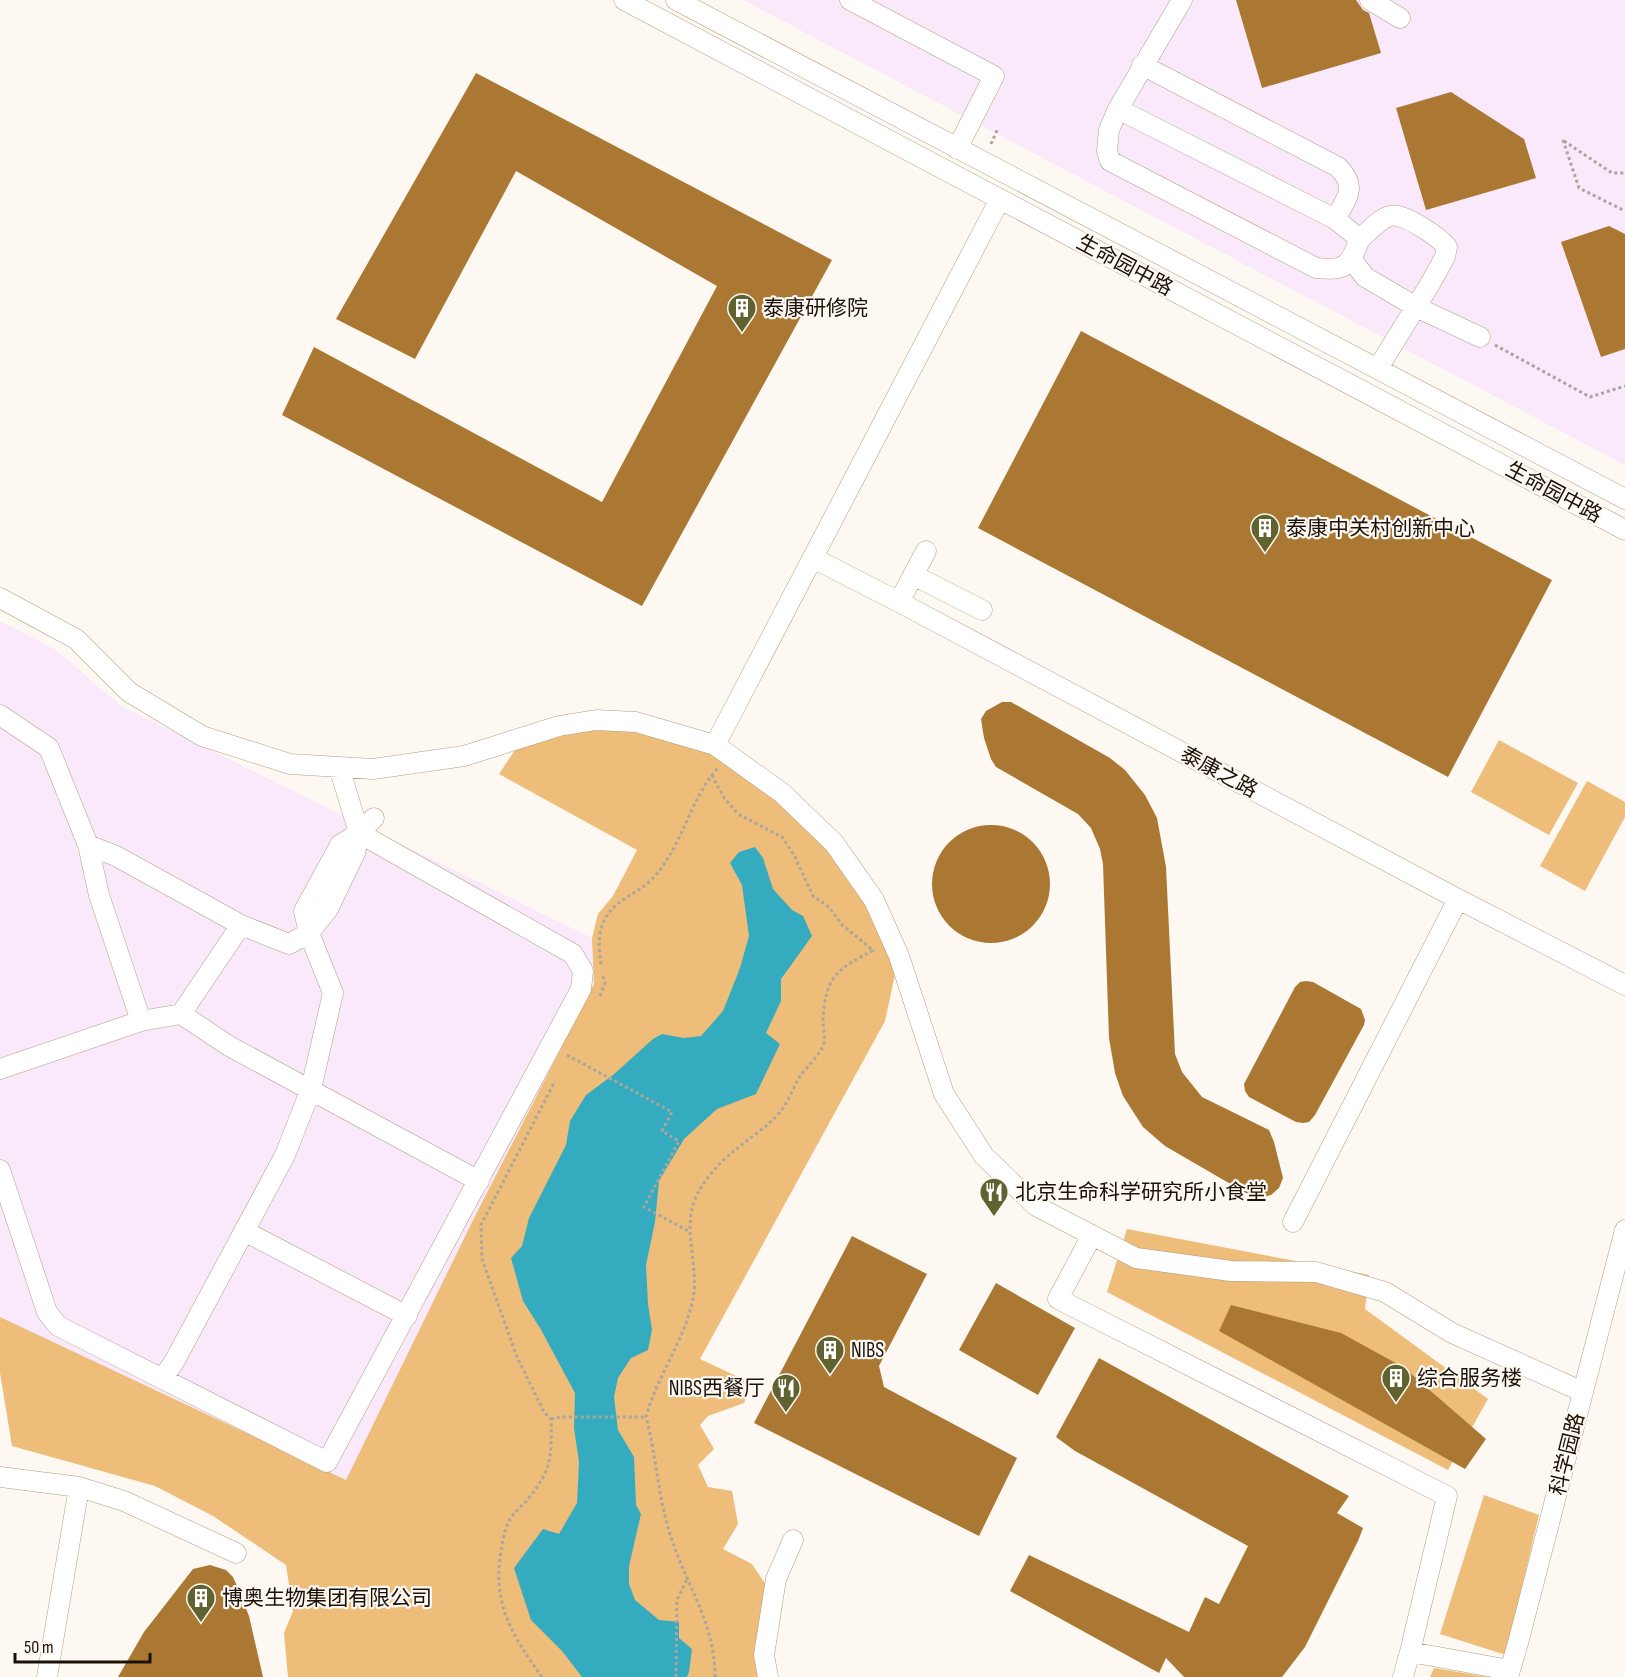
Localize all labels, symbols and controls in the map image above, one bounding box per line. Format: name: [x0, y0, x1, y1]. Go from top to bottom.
street label: 生命园中路: [1073, 230, 1177, 301]
building icon: 泰康研修院: [726, 292, 758, 334]
place label: 泰康研修院: [763, 296, 868, 321]
street label: 生命园中路: [1502, 457, 1606, 528]
building icon: 泰康中关村创新中心: [1249, 512, 1281, 554]
place label: 泰康中关村创新中心: [1286, 516, 1475, 541]
street label: 泰康之路: [1176, 742, 1262, 803]
restaurant icon: 北京生命科学研究所小食堂: [978, 1176, 1010, 1218]
place label: 北京生命科学研究所小食堂: [1015, 1180, 1267, 1205]
building icon: NIBS: [814, 1334, 846, 1376]
place label: NIBS: [851, 1338, 884, 1363]
building icon: 综合服务楼: [1380, 1362, 1412, 1404]
place label: 综合服务楼: [1417, 1366, 1522, 1391]
restaurant icon: NIBS西餐厅: [770, 1372, 802, 1414]
place label: NIBS西餐厅: [669, 1376, 765, 1401]
street label: 科学园路: [1545, 1410, 1590, 1498]
building icon: 博奥生物集团有限公司: [185, 1582, 217, 1624]
place label: 博奥生物集团有限公司: [222, 1586, 432, 1611]
scale bar: [15, 1626, 150, 1664]
text: 50 m: [24, 1637, 54, 1658]

